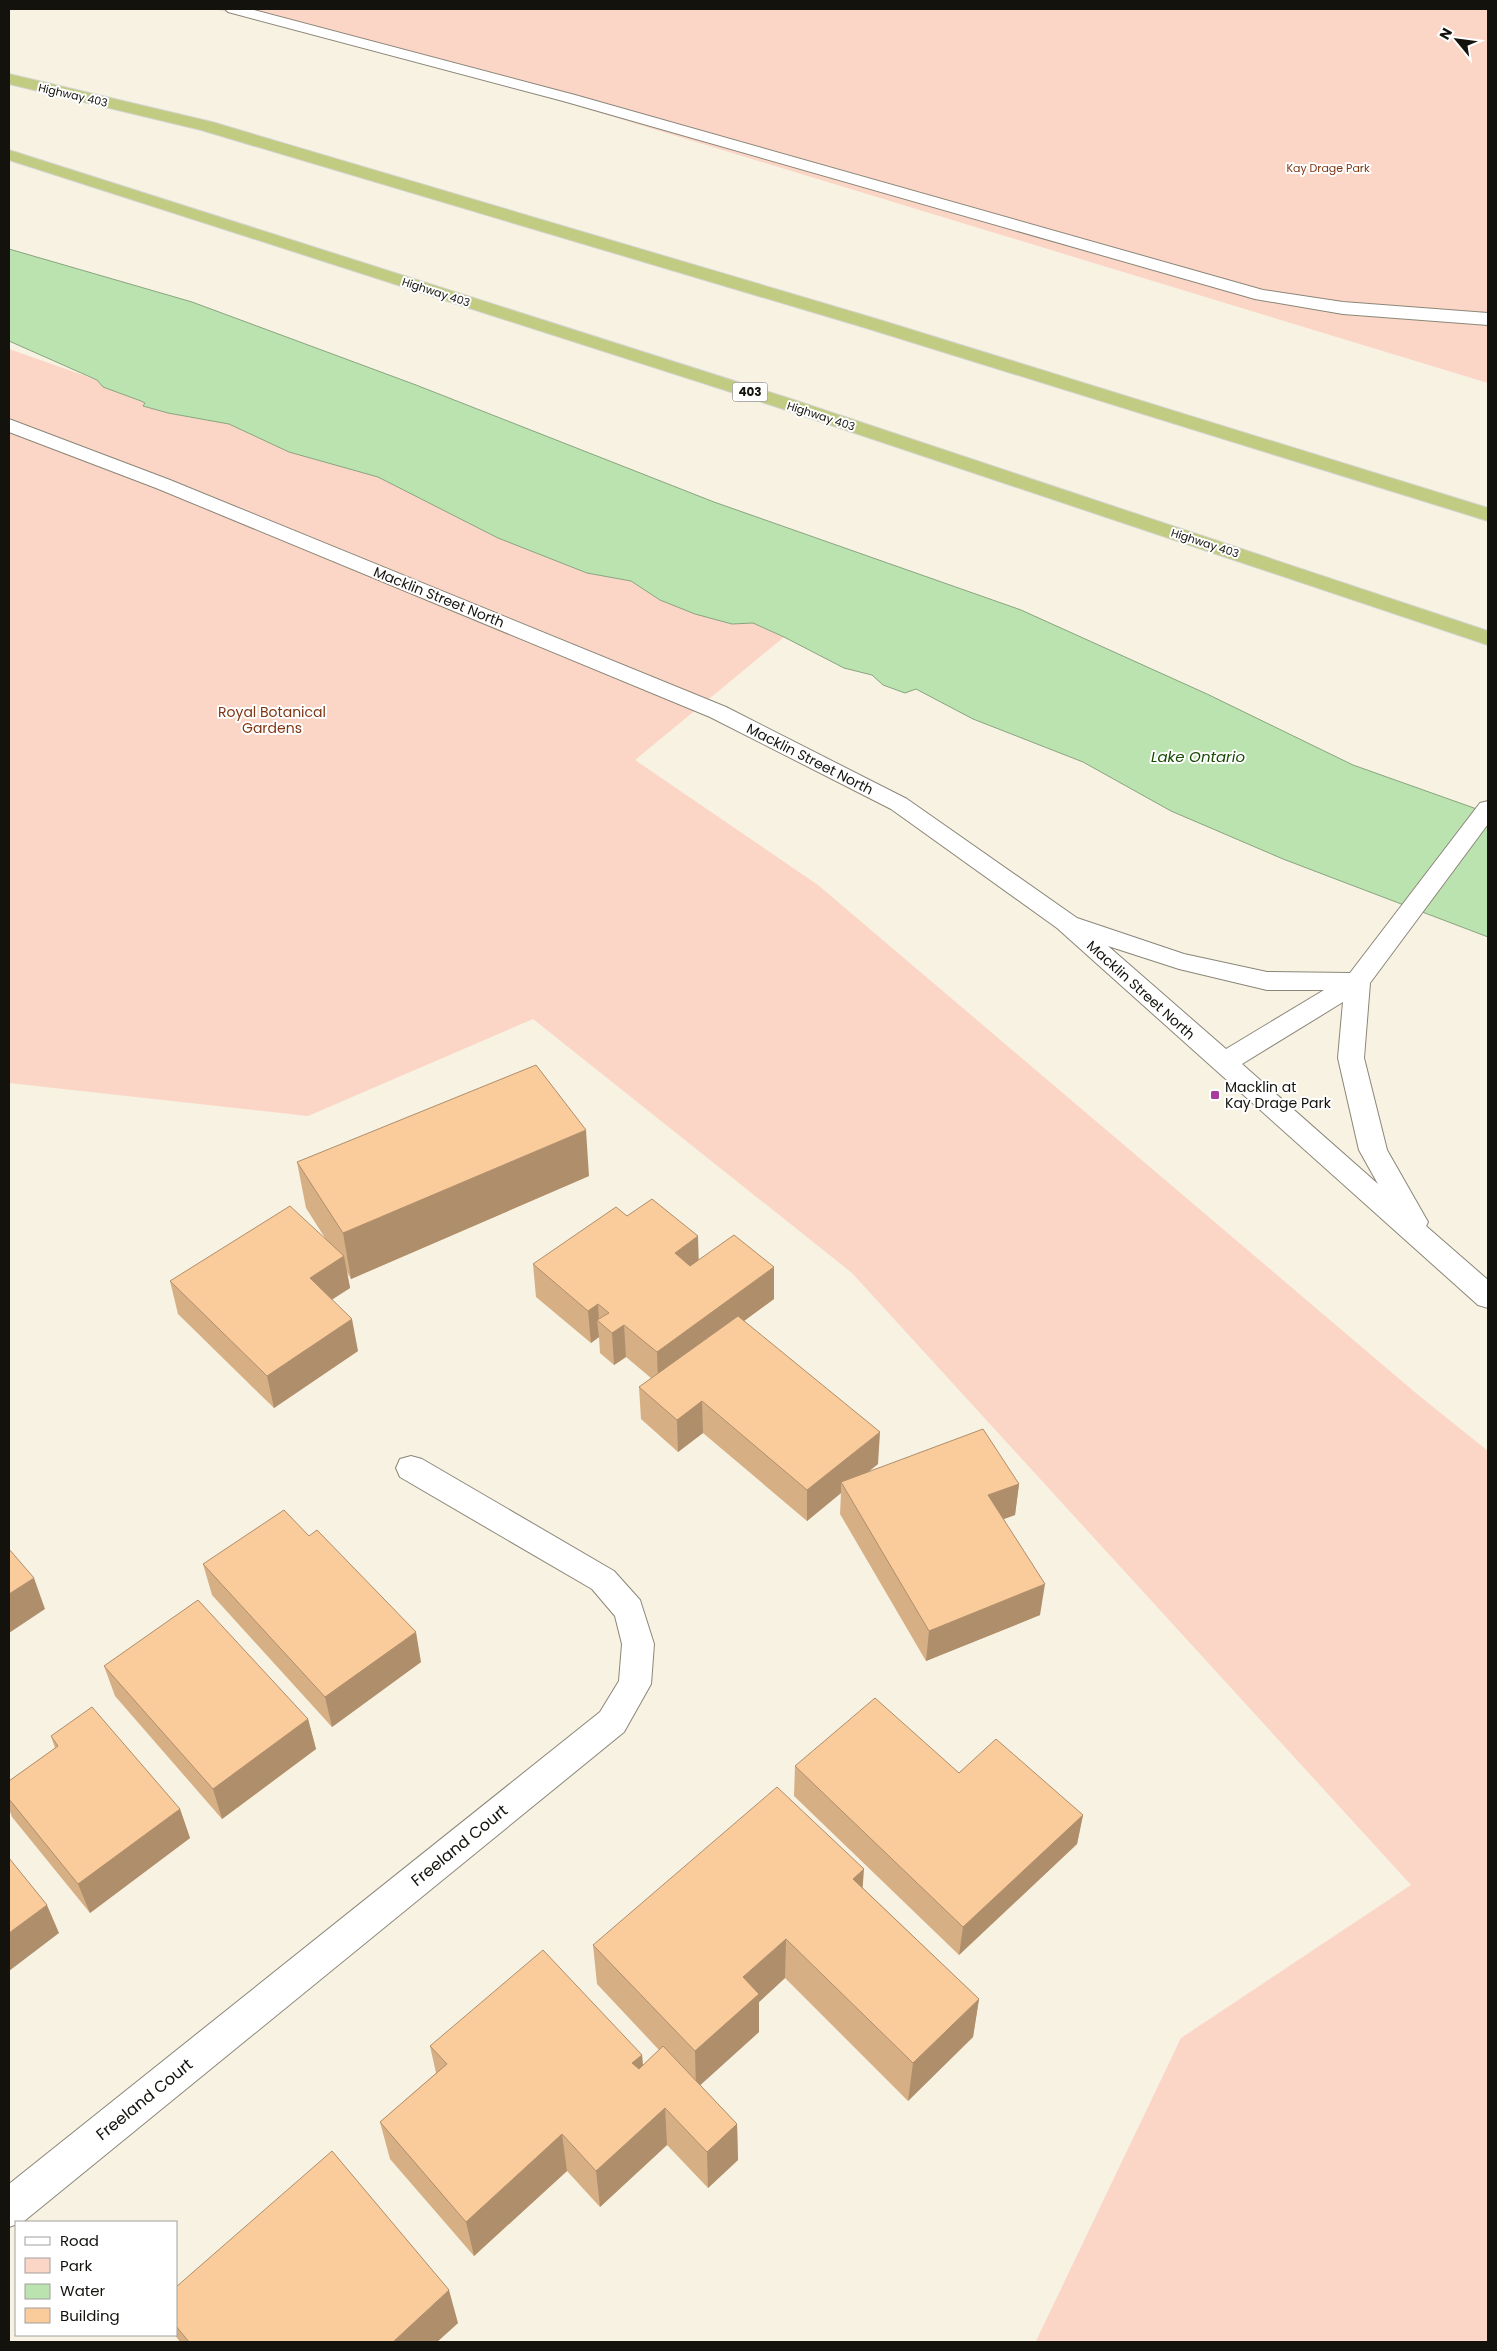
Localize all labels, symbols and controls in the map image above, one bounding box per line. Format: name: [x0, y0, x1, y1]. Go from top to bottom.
north arrow: [1432, 15, 1482, 65]
text: N: [1434, 24, 1457, 43]
street label: Highway 403: [37, 79, 109, 111]
park label: Kay Drage Park: [1286, 160, 1370, 176]
street label: Highway 403: [400, 273, 472, 311]
road number: 403: [732, 382, 768, 402]
street label: Highway 403: [785, 397, 857, 435]
street label: Highway 403: [1169, 524, 1241, 562]
street label: Macklin Street North: [371, 562, 507, 632]
park label: Royal Botanical Gardens: [218, 702, 326, 738]
street label: Macklin Street North: [743, 718, 877, 800]
water label: Lake Ontario: [1151, 746, 1245, 767]
street label: Macklin Street North: [1082, 936, 1200, 1044]
place label: Macklin at Kay Drage Park: [1225, 1077, 1332, 1113]
marker: Macklin at Kay Drage Park: [1209, 1089, 1221, 1101]
street label: Freeland Court: [406, 1799, 513, 1892]
street label: Freeland Court: [91, 2053, 198, 2146]
legend: [15, 2221, 178, 2336]
text: Road: [60, 2230, 99, 2251]
text: Park: [60, 2255, 92, 2276]
text: Water: [60, 2280, 106, 2301]
text: Building: [60, 2305, 120, 2326]

